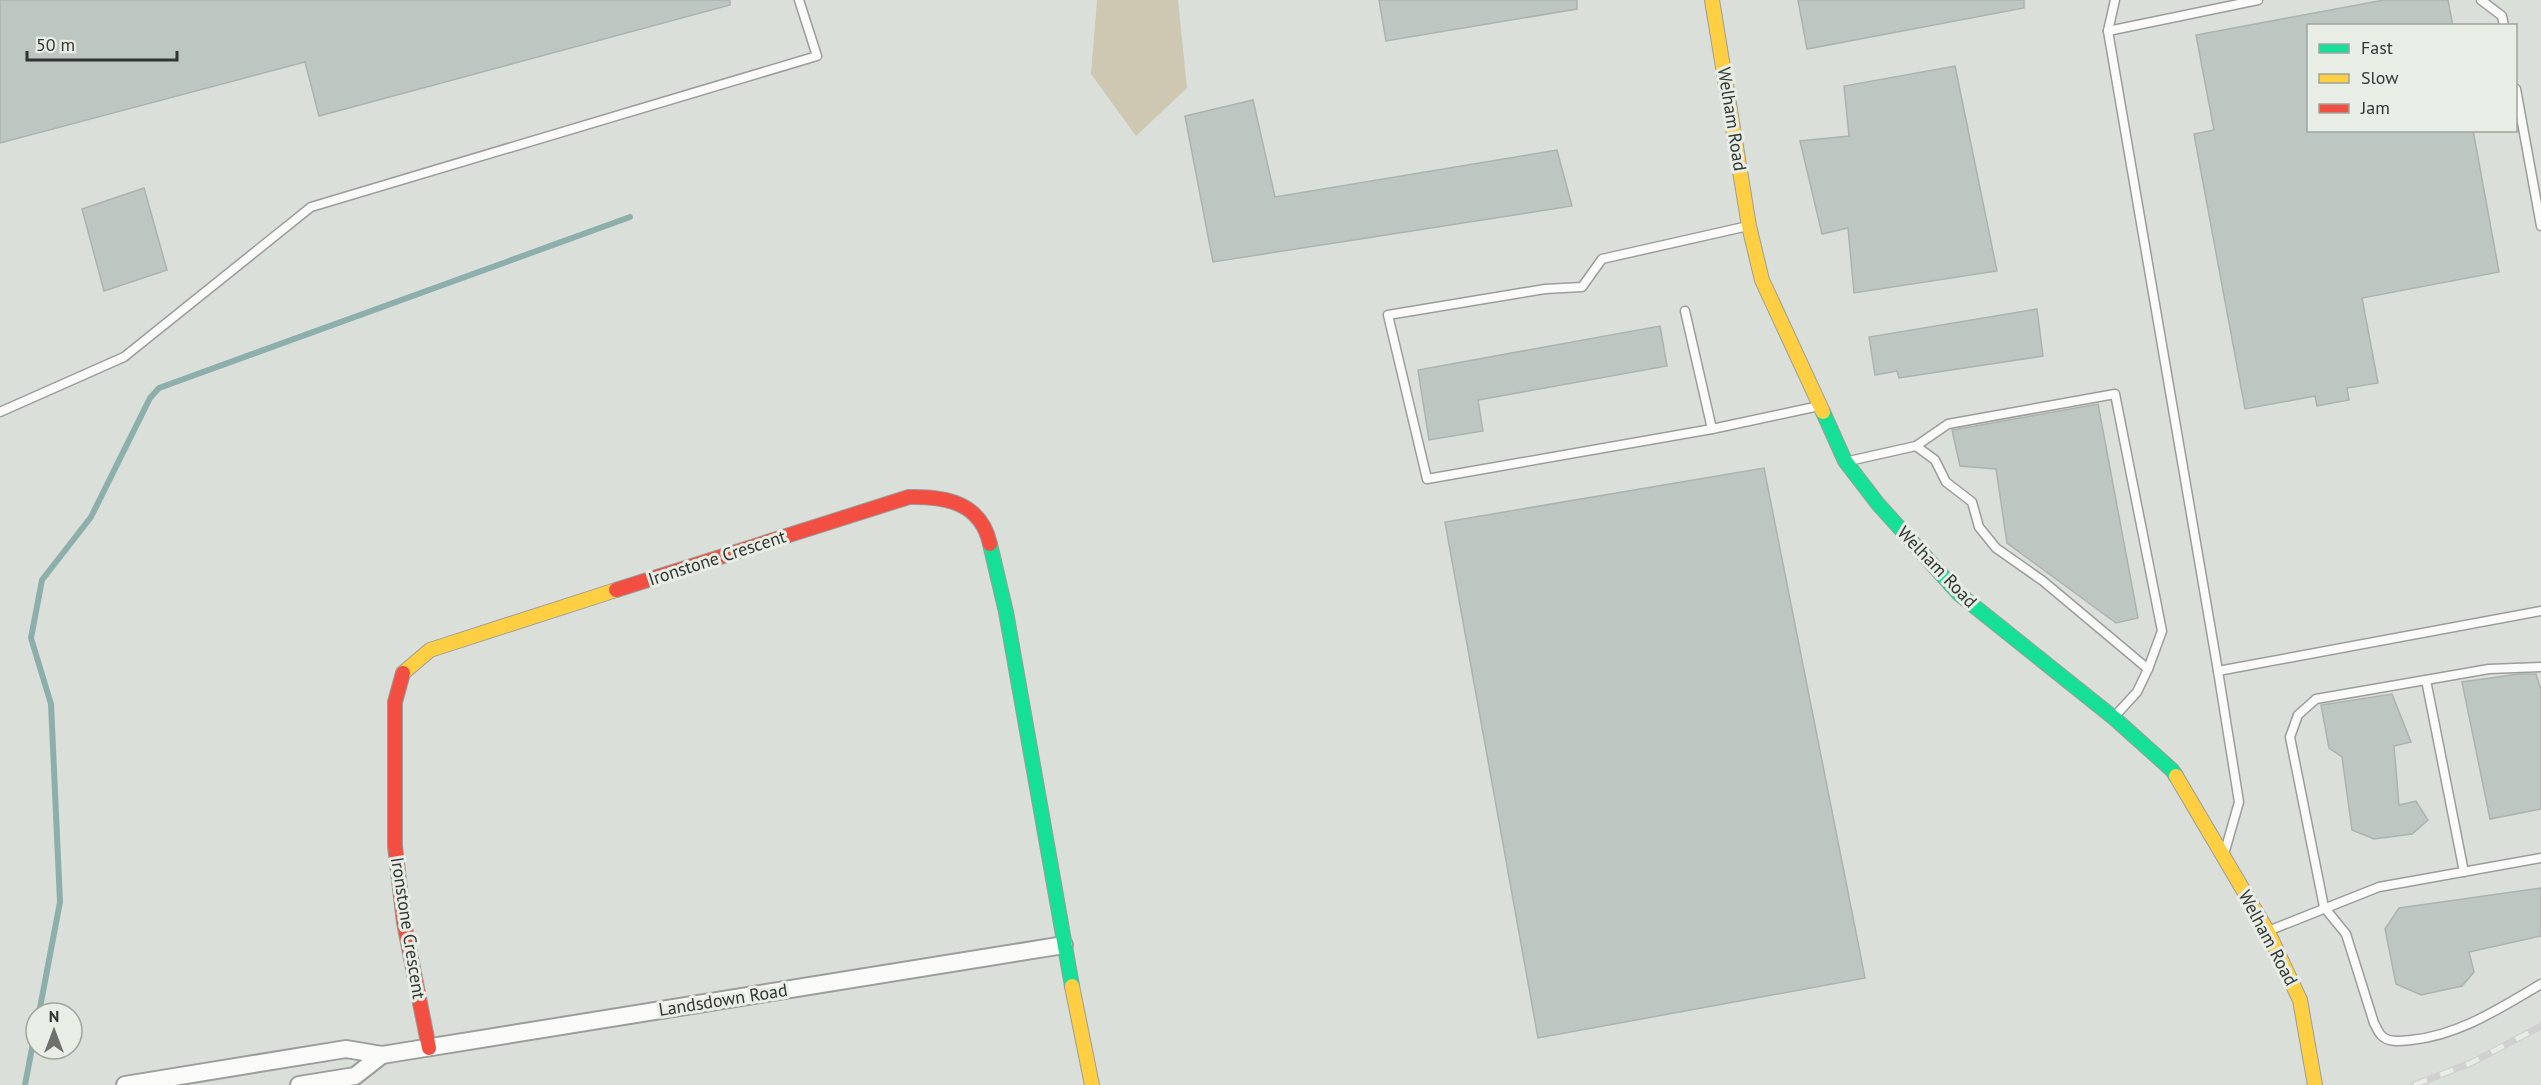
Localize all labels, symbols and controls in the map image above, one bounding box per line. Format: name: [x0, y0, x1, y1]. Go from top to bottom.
scale bar: [27, 24, 177, 62]
legend: [2307, 24, 2517, 132]
text: 50 m: [36, 33, 75, 56]
text: Fast: [2361, 36, 2393, 59]
street label: Welham Road: [1713, 65, 1752, 173]
text: Slow: [2361, 66, 2399, 89]
text: Jam: [2360, 96, 2390, 119]
street label: Welham Road: [1893, 521, 1982, 612]
street label: Ironstone Crescent: [645, 524, 789, 591]
street label: Ironstone Crescent: [386, 855, 431, 1001]
street label: Welham Road: [2234, 886, 2303, 989]
street label: Landsdown Road: [657, 978, 789, 1021]
north arrow: [24, 1001, 84, 1061]
text: N: [49, 1006, 59, 1026]

